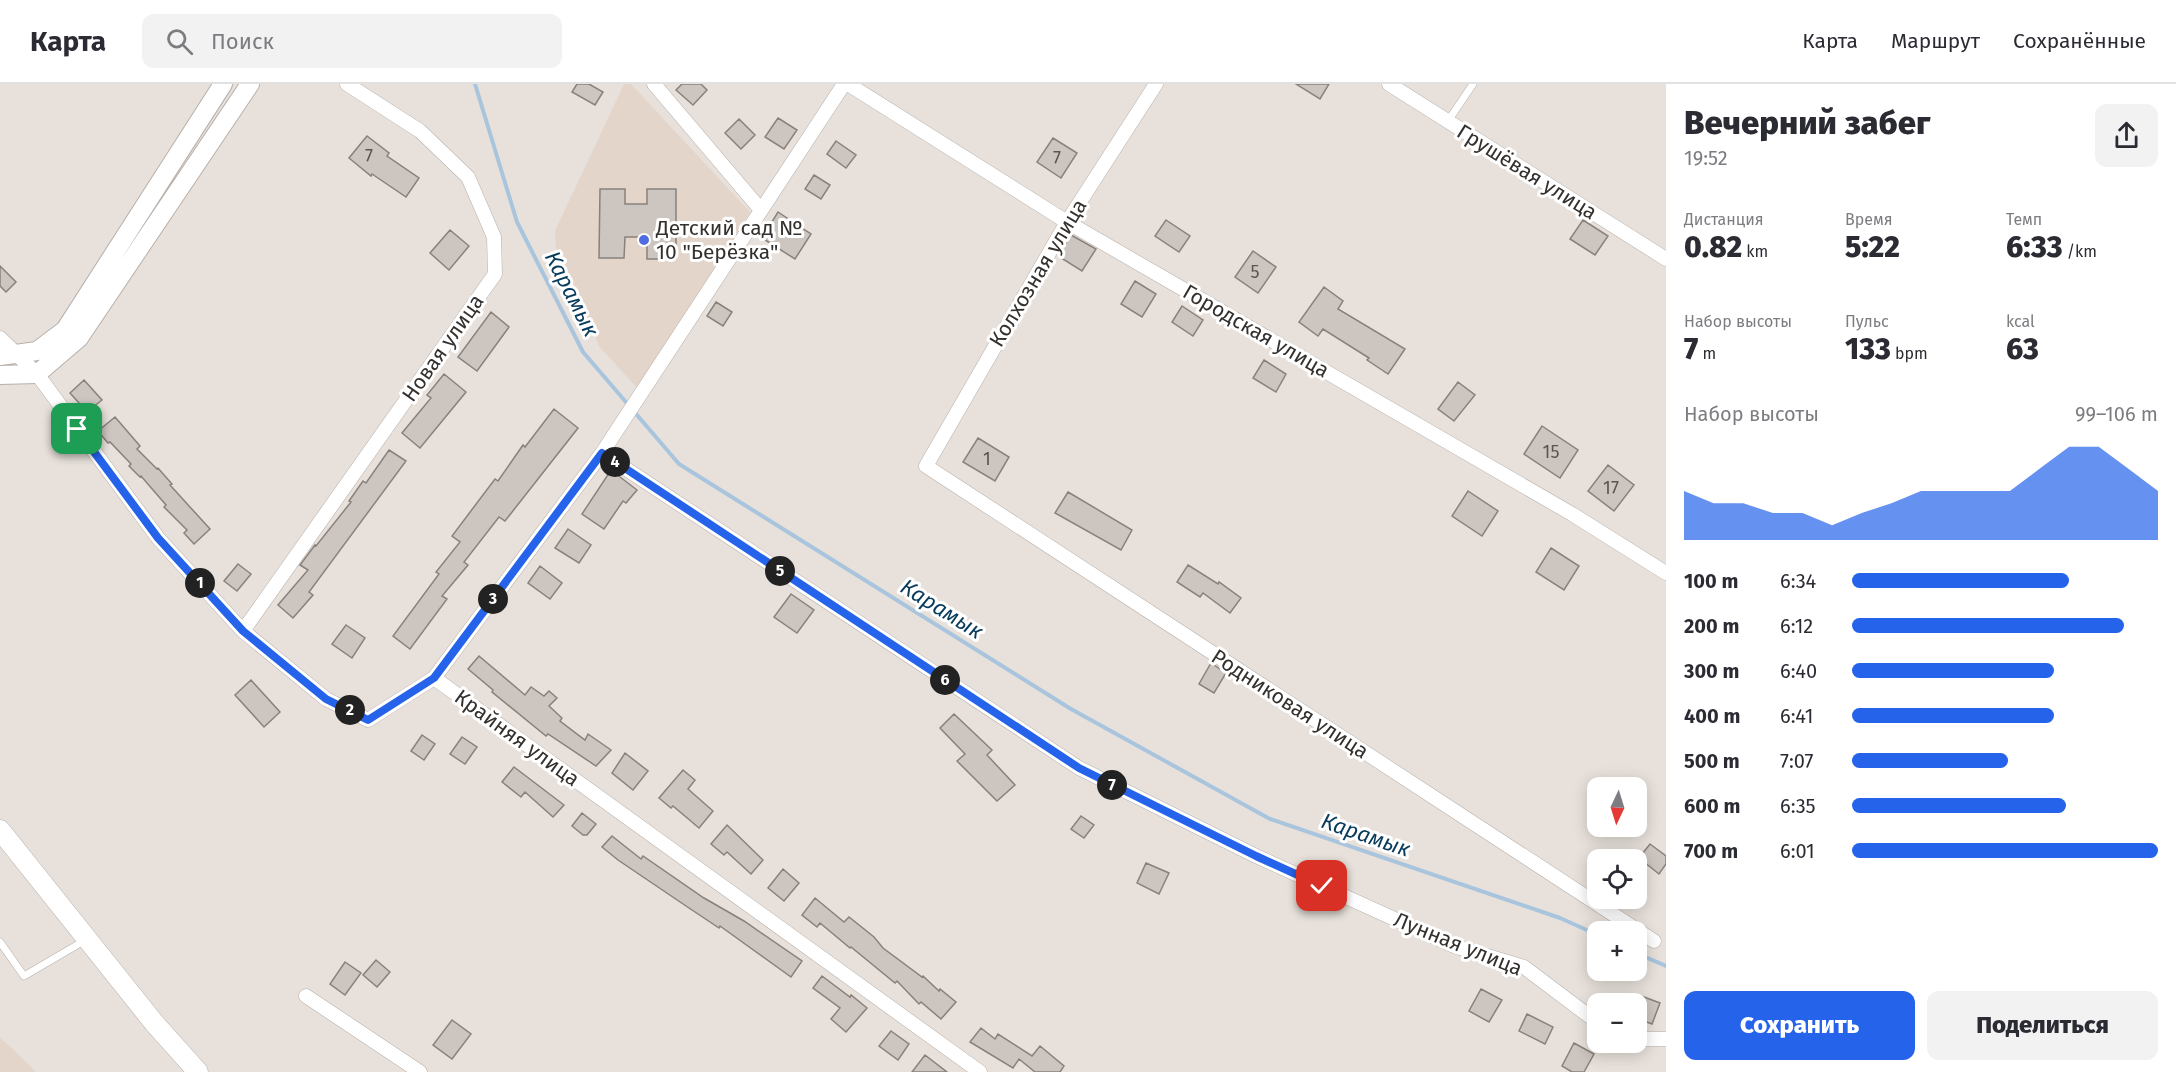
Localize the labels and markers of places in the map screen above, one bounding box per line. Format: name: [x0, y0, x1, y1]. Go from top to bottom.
place label: Детский сад № 10 "Берёзка": [655, 215, 803, 265]
marker: Детский сад № 10 "Берёзка": [637, 233, 651, 247]
pin: [51, 403, 102, 454]
pin: 4: [600, 447, 630, 477]
pin: 5: [765, 556, 795, 586]
pin: 1: [185, 568, 215, 598]
pin: 3: [478, 584, 508, 614]
pin: 6: [930, 665, 960, 695]
pin: 2: [335, 695, 365, 725]
pin: 7: [1097, 770, 1127, 800]
pin: [1296, 860, 1347, 911]

